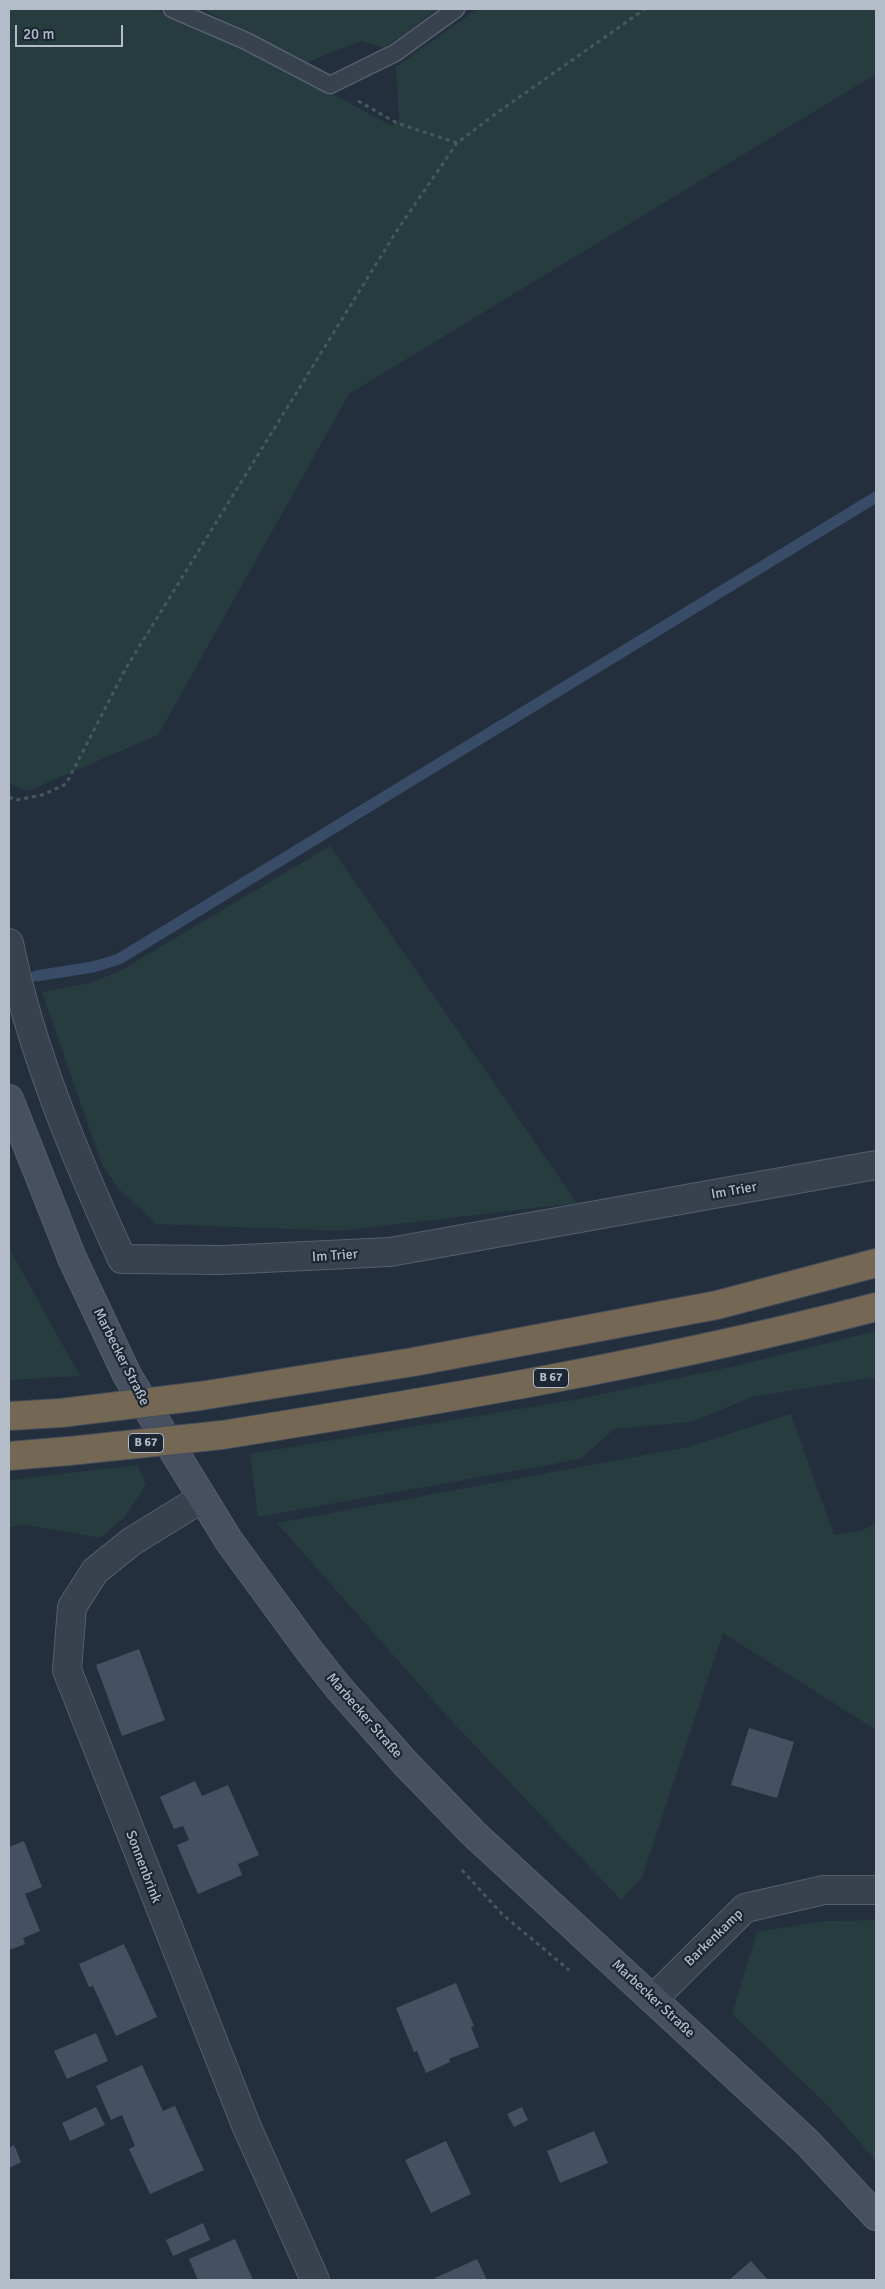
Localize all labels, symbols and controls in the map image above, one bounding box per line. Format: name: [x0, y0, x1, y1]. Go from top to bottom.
scale bar: [18, 15, 125, 47]
text: 20 m: [23, 25, 54, 43]
street label: Im Trier: [710, 1179, 758, 1203]
street label: Im Trier: [312, 1246, 358, 1266]
street label: Marbecker Straße: [89, 1305, 153, 1409]
road number: B 67: [534, 1369, 568, 1388]
road number: B 67: [128, 1434, 164, 1452]
street label: Marbecker Straße: [323, 1670, 405, 1762]
street label: Sonnenbrink: [122, 1828, 164, 1906]
street label: Barkenkamp: [681, 1906, 747, 1970]
street label: Marbecker Straße: [608, 1956, 698, 2042]

